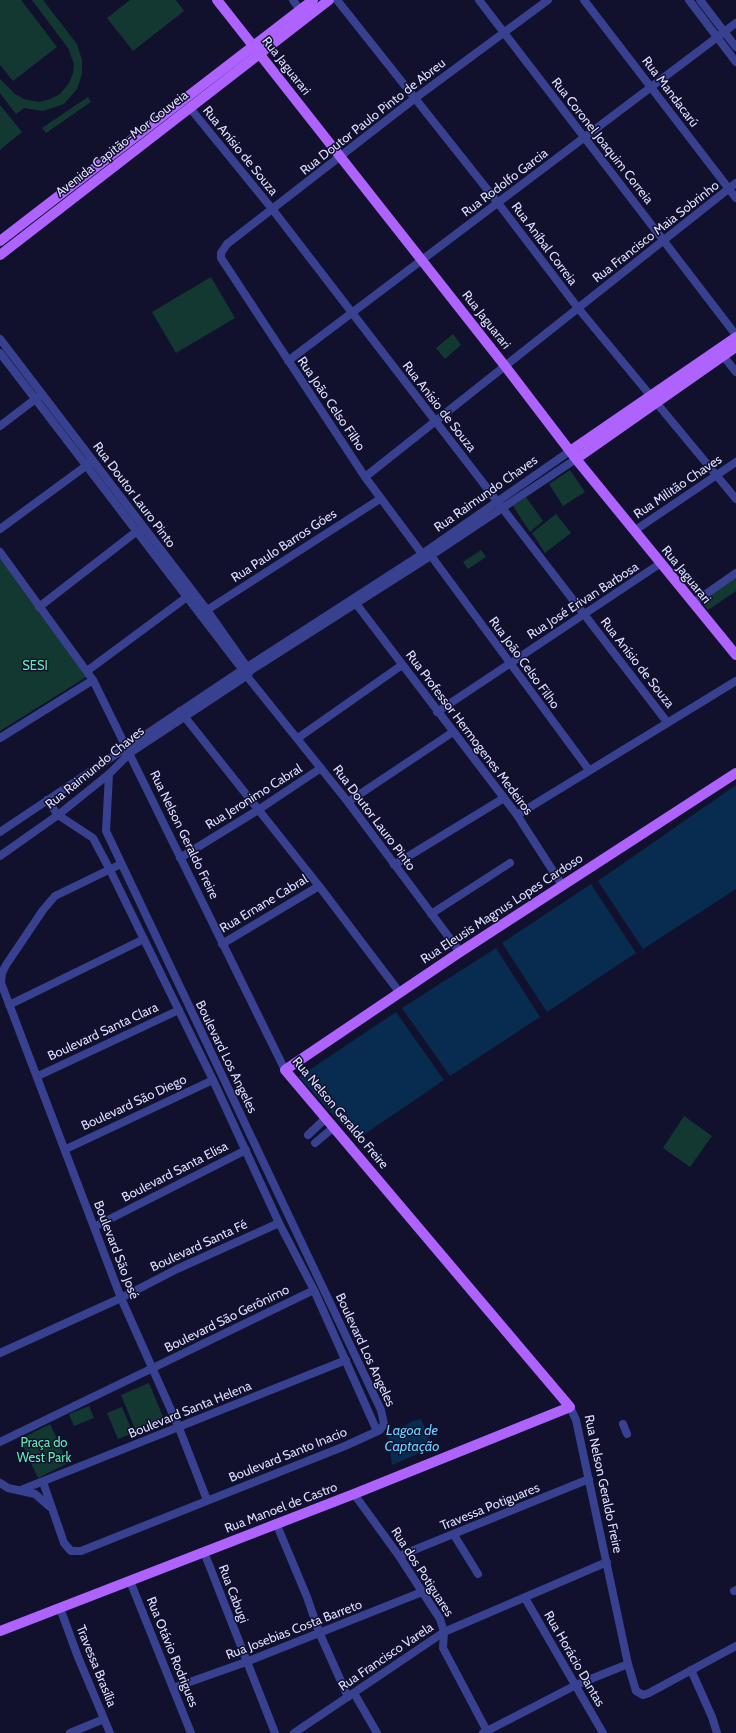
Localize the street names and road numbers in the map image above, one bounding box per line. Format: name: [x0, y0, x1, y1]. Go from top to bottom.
street label: Rua Jaguarari: [258, 34, 314, 98]
street label: Rua Mandacarú: [638, 54, 702, 130]
street label: Rua Doutor Paulo Pinto de Abreu: [297, 55, 449, 179]
street label: Rua Coronel Joaquim Correia: [548, 75, 656, 207]
street label: Avenida Capitão-Mor Gouveia: [53, 88, 191, 200]
street label: Rua Anísio de Souza: [199, 103, 281, 199]
street label: Rua Rodolfo Garcia: [459, 146, 551, 220]
street label: Rua Francisco Maia Sobrinho: [590, 178, 722, 286]
street label: Rua Aníbal Correia: [508, 199, 580, 289]
street label: Rua Jaguarari: [458, 288, 514, 352]
street label: Rua João Celso Filho: [294, 354, 368, 454]
street label: Rua Anísio de Souza: [399, 359, 479, 455]
street label: Rua Doutor Lauro Pinto: [89, 439, 179, 551]
street label: Rua Raimundo Chaves: [431, 452, 541, 536]
street label: Rua Militão Chaves: [631, 452, 725, 522]
street label: Rua Paulo Barros Góes: [228, 506, 340, 586]
street label: Rua Jaguarari: [658, 543, 714, 607]
street label: Rua José Erivan Barbosa: [524, 559, 642, 643]
street label: Rua João Celso Filho: [485, 614, 563, 712]
street label: Rua Anísio de Souza: [597, 615, 677, 711]
street label: Rua Professor Hermogenes Medeiros: [402, 648, 536, 818]
street label: Rua Raimundo Chaves: [42, 723, 148, 813]
street label: Rua Jeronimo Cabral: [203, 761, 305, 833]
street label: Rua Doutor Lauro Pinto: [329, 762, 419, 874]
street label: Rua Nelson Geraldo Freire: [146, 768, 222, 902]
street label: Rua Eleusis Magnus Lopes Cardoso: [418, 851, 586, 967]
street label: Rua Ernane Cabral: [217, 872, 311, 936]
street label: Boulevard Los Angeles: [192, 998, 260, 1116]
street label: Boulevard Santa Clara: [45, 1000, 161, 1064]
street label: Rua Nelson Geraldo Freire: [289, 1054, 391, 1172]
street label: Boulevard São Diego: [79, 1072, 189, 1134]
street label: Boulevard Santa Elisa: [119, 1138, 231, 1206]
street label: Boulevard São José: [90, 1199, 142, 1301]
street label: Boulevard Santa Fé: [148, 1217, 250, 1275]
street label: Boulevard São Gerônimo: [162, 1282, 292, 1356]
street label: Boulevard Los Angeles: [332, 1291, 398, 1409]
street label: Boulevard Santa Helena: [126, 1378, 254, 1442]
street label: Rua Nelson Geraldo Freire: [581, 1413, 625, 1555]
street label: Boulevard Santo Inacio: [227, 1424, 349, 1486]
street label: Rua Manoel de Castro: [222, 1479, 340, 1537]
street label: Travessa Potiguares: [438, 1480, 542, 1534]
street label: Rua dos Potiguares: [387, 1524, 457, 1620]
street label: Rua Cabugi: [215, 1563, 251, 1625]
street label: Rua Otávio Rodrigues: [143, 1595, 201, 1709]
street label: Rua Josebias Costa Barreto: [224, 1597, 364, 1663]
street label: Rua Horácio Dantas: [540, 1609, 608, 1709]
street label: Rua Francisco Varela: [336, 1620, 436, 1694]
street label: Travessa Brasília: [73, 1623, 119, 1709]

